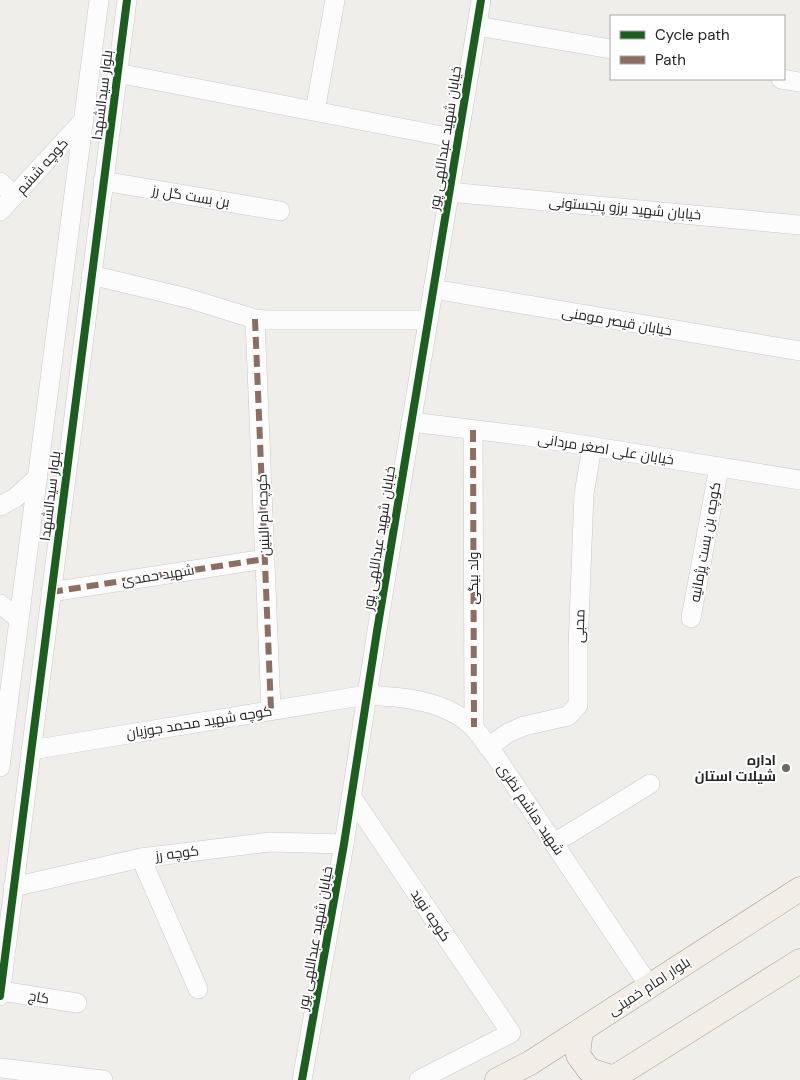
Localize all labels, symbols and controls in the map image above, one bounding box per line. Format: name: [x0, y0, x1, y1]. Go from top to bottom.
legend: [610, 15, 785, 80]
text: Cycle path: [655, 25, 730, 45]
street label: بلوار سیدالشهدا: [88, 49, 116, 141]
text: Path: [655, 50, 686, 70]
street label: خیابان شهید عبداللهی پور: [425, 65, 466, 213]
street label: کوچه ششم: [12, 134, 73, 198]
street label: بن بست گل رز: [150, 181, 231, 211]
street label: خیابان شهید برزو پنجستونی: [548, 192, 702, 225]
street label: خیابان قیصر مومنی: [561, 302, 673, 340]
street label: خیابان علی اصغر مردانی: [537, 429, 675, 469]
street label: بلوار سیدالشهدا: [36, 450, 64, 542]
street label: خیابان شهید عبداللهی پور: [359, 465, 400, 613]
street label: کوچه ام البنین: [253, 473, 274, 557]
street label: کوچه بن بست پژمانیه: [686, 481, 725, 604]
street label: ولد بیگی: [464, 552, 482, 604]
street label: شهید حمدی: [120, 560, 196, 590]
street label: محبی: [569, 609, 589, 643]
street label: کوچه شهید محمد جوزیان: [125, 702, 273, 743]
place label: اداره شیلات استان: [695, 751, 776, 785]
street label: شهید هاشم نظری: [493, 760, 568, 859]
marker: اداره شیلات استان: [780, 762, 792, 774]
street label: کوچه رز: [153, 841, 200, 866]
street label: خیابان شهید عبداللهی پور: [293, 865, 338, 1012]
street label: کوچه نوید: [406, 885, 455, 945]
street label: بلوار امام خمینی: [604, 953, 694, 1020]
street label: کاج: [27, 986, 51, 1008]

